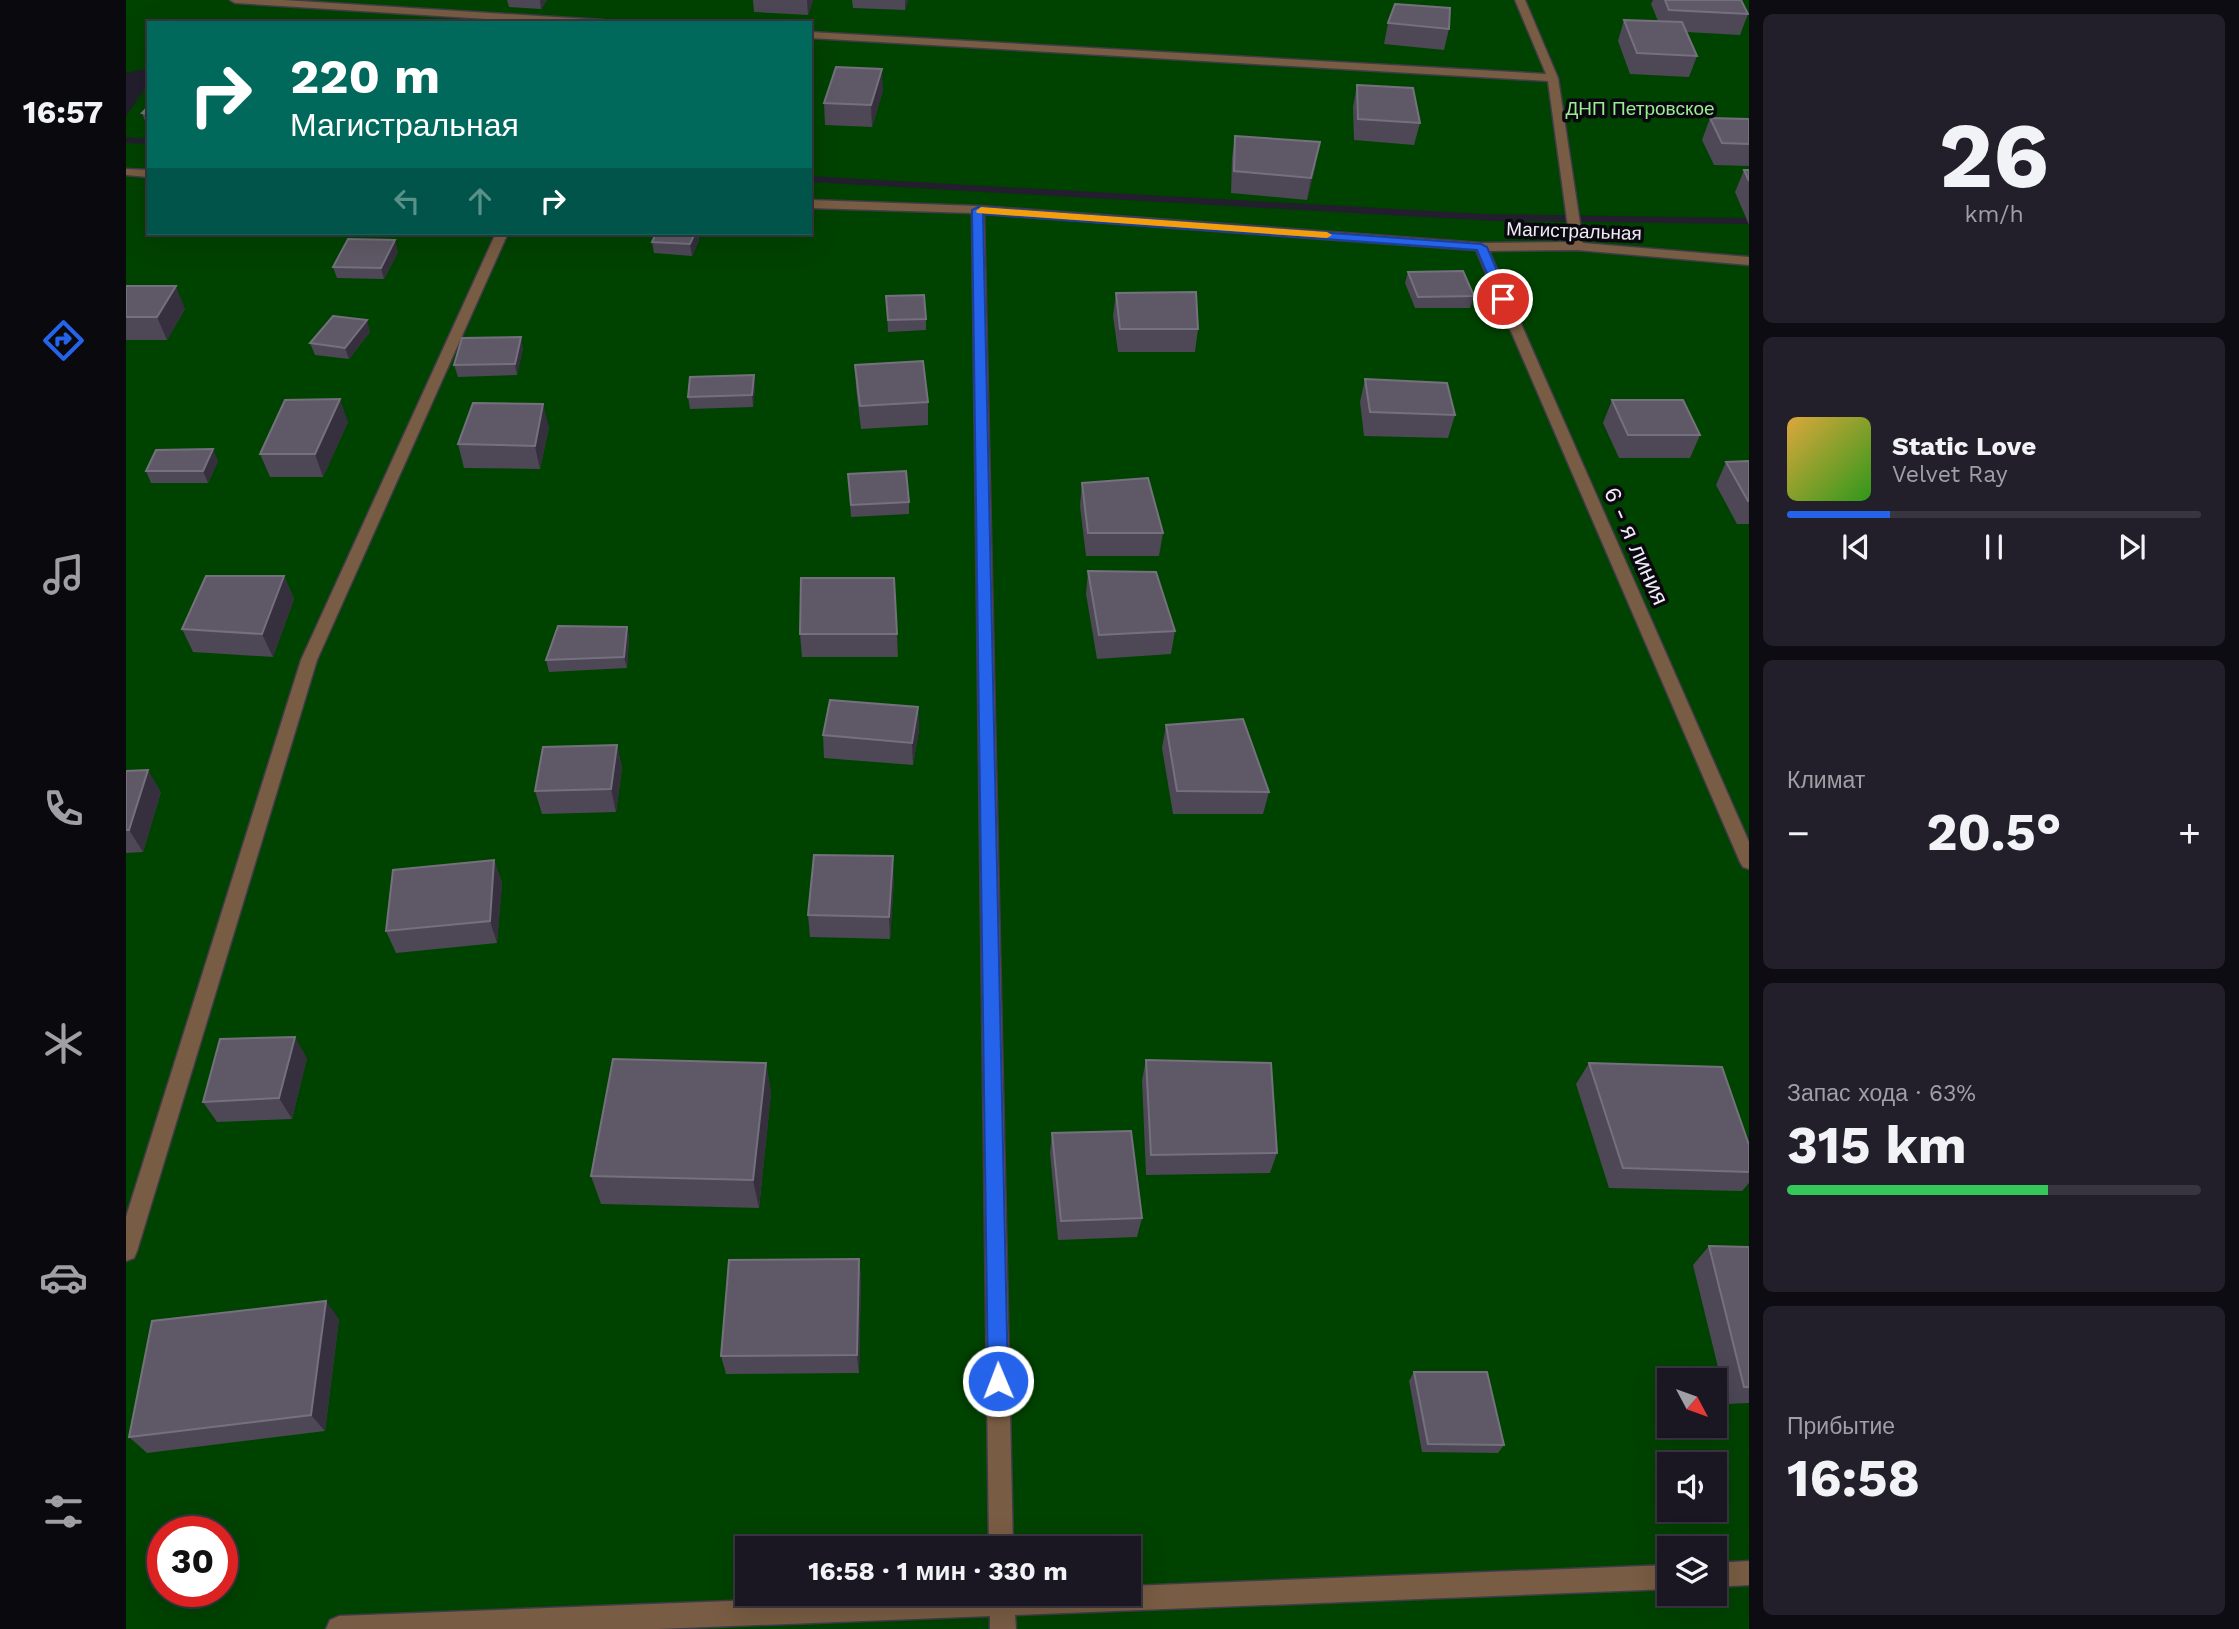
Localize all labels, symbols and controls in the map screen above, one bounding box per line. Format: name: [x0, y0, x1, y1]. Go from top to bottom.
text: 220 m: [290, 47, 440, 105]
icon: right: [175, 49, 266, 140]
text: 16:57: [23, 93, 103, 131]
park label: ДНП Петровское: [1565, 97, 1715, 120]
text: 26: [1939, 102, 2049, 209]
text: Магистральная: [290, 106, 519, 144]
icon: left: [388, 182, 426, 220]
icon: ahead: [461, 182, 499, 220]
icon: right: [534, 182, 572, 220]
text: km/h: [1964, 201, 2024, 228]
street label: Магистральная: [1506, 217, 1642, 245]
pin: [1473, 269, 1533, 329]
icon: arrive: [1484, 280, 1522, 318]
icon: directions: [39, 316, 88, 365]
text: Static Love: [1892, 431, 2036, 461]
text: Velvet Ray: [1892, 461, 2008, 488]
street label: 6 - я линия: [1598, 483, 1674, 609]
icon: previous: [1837, 528, 1875, 566]
icon: pause: [1975, 528, 2013, 566]
icon: next: [2113, 528, 2151, 566]
icon: music: [39, 550, 88, 599]
text: Климат: [1787, 767, 1865, 794]
icon: phone: [39, 784, 88, 833]
text: 20.5°: [1926, 802, 2062, 863]
text: −: [1787, 811, 1810, 855]
text: +: [2178, 811, 2201, 855]
icon: climate: [39, 1019, 88, 1068]
text: Запас хода · 63%: [1787, 1080, 1976, 1107]
text: 315 km: [1787, 1115, 1967, 1176]
icon: car: [39, 1253, 88, 1302]
position arrow: [961, 1344, 1035, 1418]
north arrow: [1657, 1368, 1727, 1438]
map controls: [1657, 1368, 1727, 1606]
text: Прибытие: [1787, 1413, 1895, 1440]
text: 16:58: [1787, 1448, 1920, 1509]
button: sound: [1657, 1452, 1727, 1522]
icon: filters: [39, 1487, 88, 1536]
speed limit sign: 30: [147, 1516, 238, 1607]
button: layers: [1657, 1536, 1727, 1606]
text: 16:58 · 1 мин · 330 m: [808, 1556, 1068, 1586]

